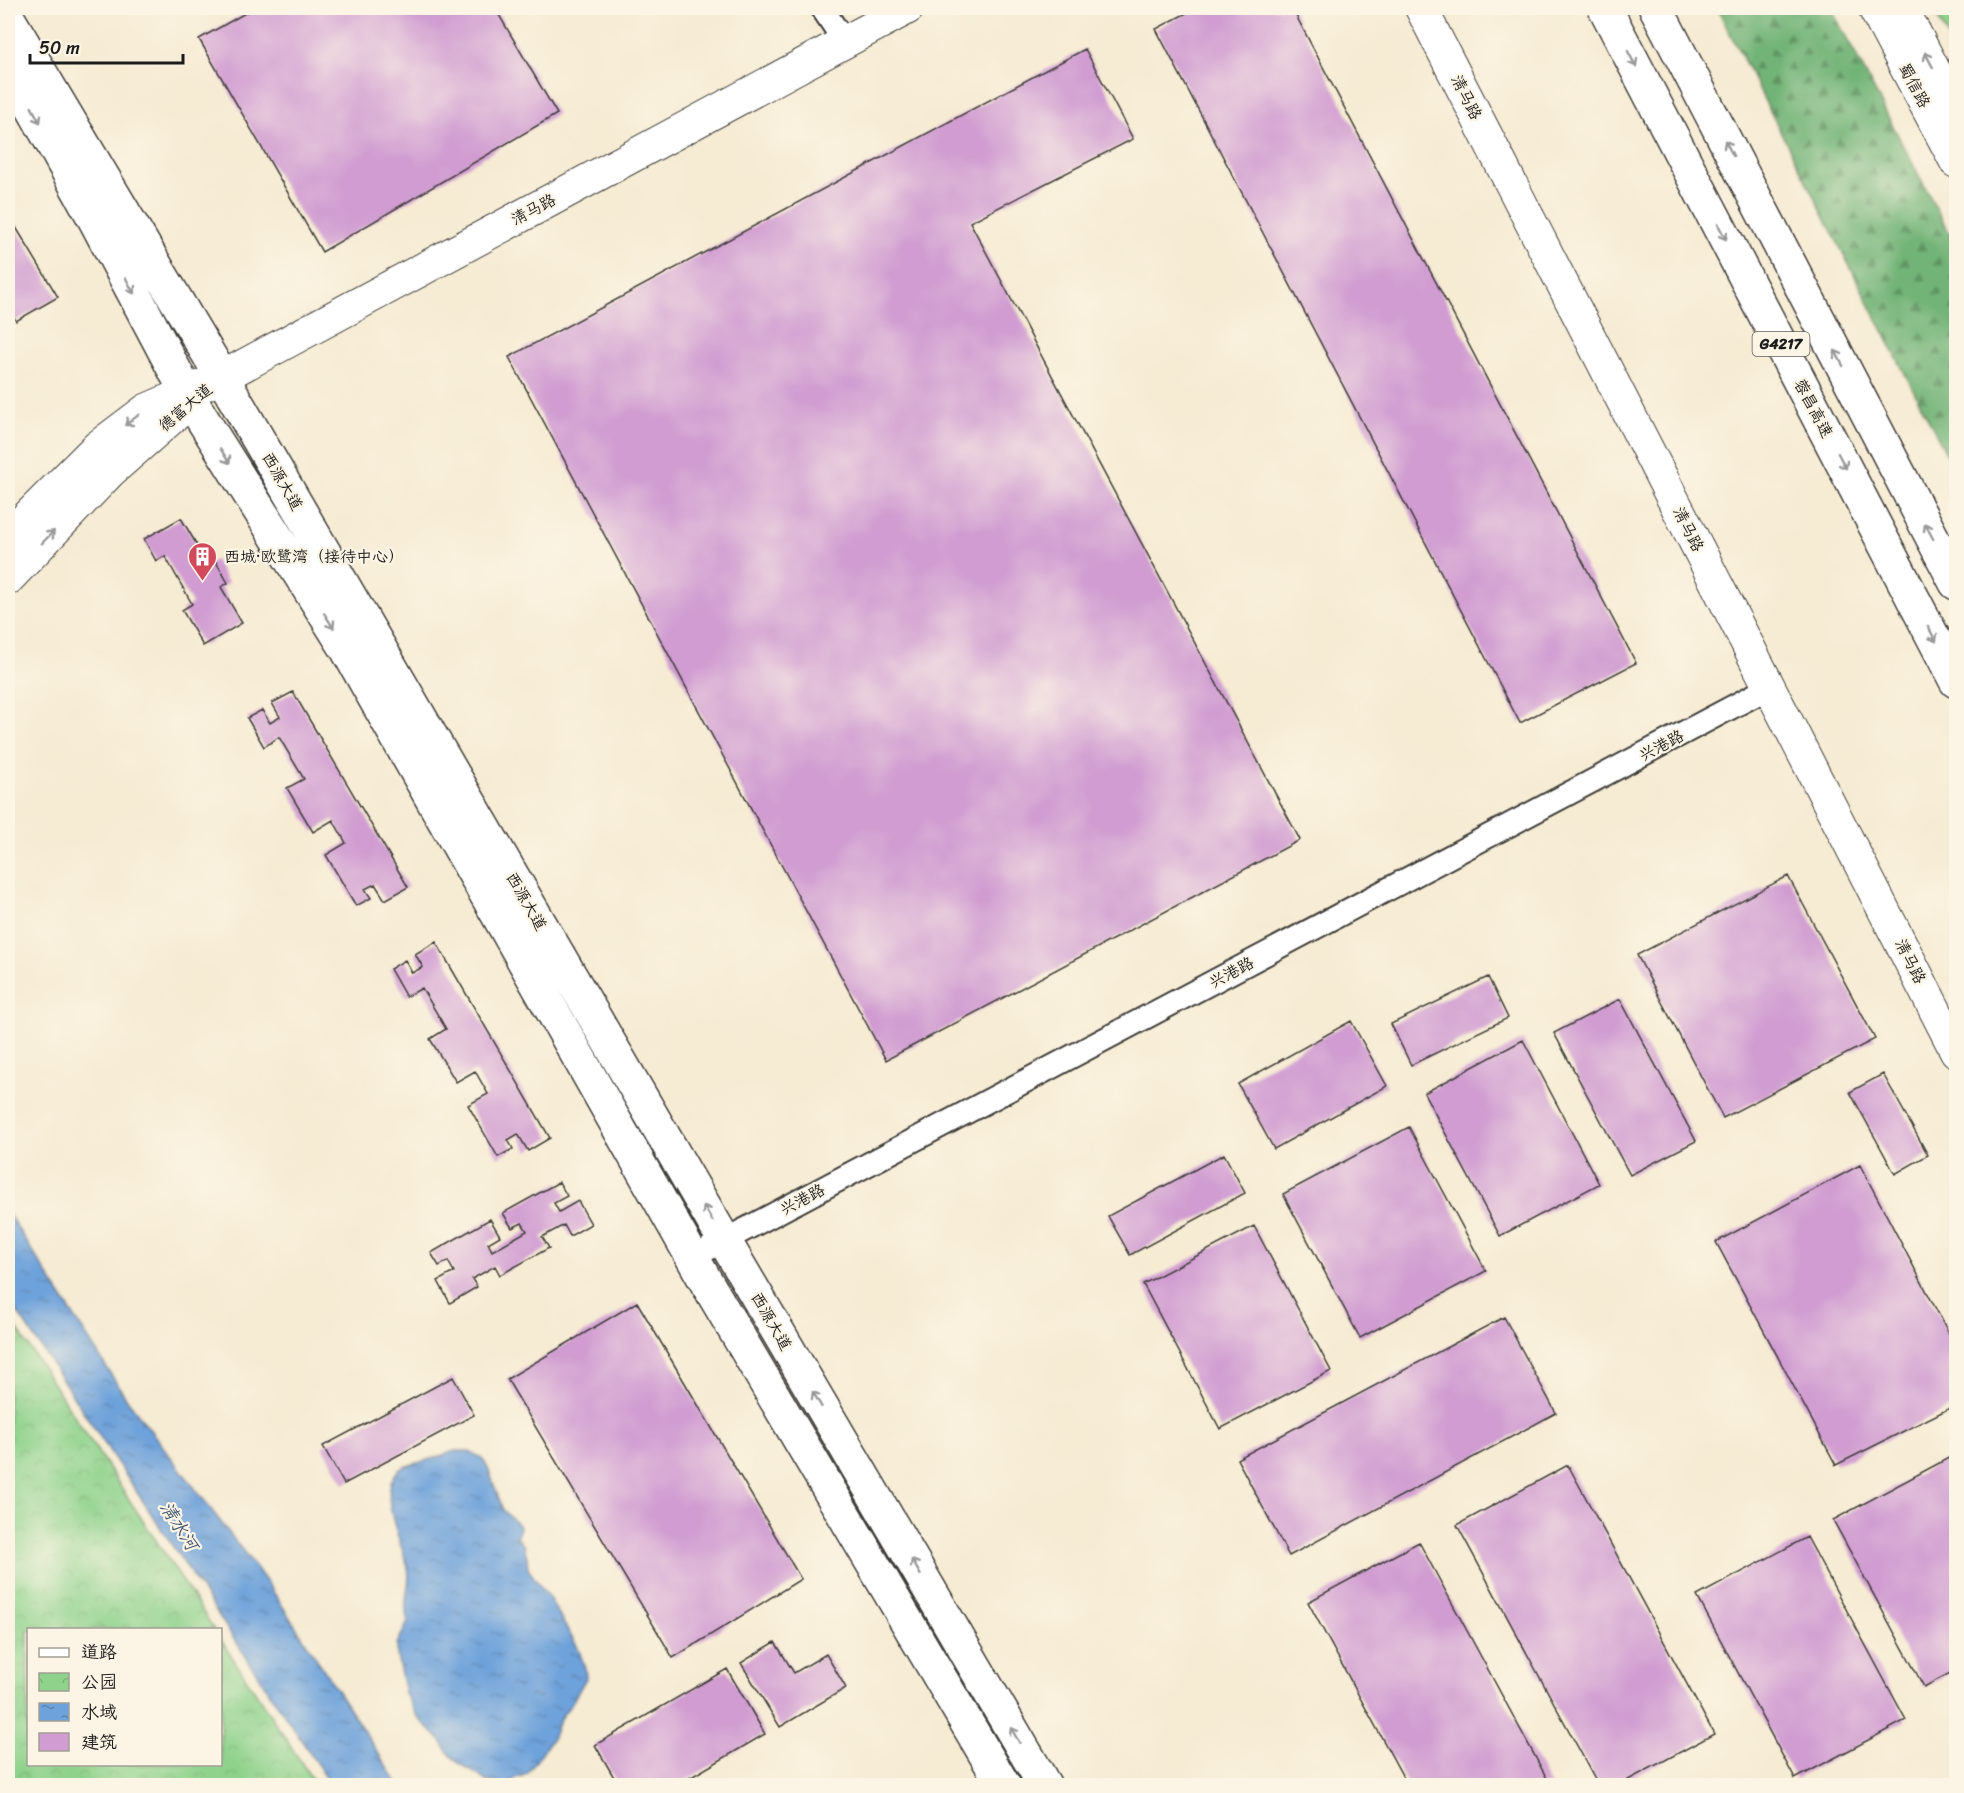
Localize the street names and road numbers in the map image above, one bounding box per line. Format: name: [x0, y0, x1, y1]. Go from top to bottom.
street label: 蜀信路: [1890, 57, 1939, 113]
street label: 清马路: [1443, 69, 1490, 125]
street label: 清马路: [505, 185, 561, 234]
road number: G4217: [1752, 332, 1810, 356]
street label: 蓉昌高速: [1786, 373, 1841, 443]
street label: 德富大道: [151, 376, 219, 439]
street label: 西源大道: [254, 446, 311, 516]
street label: 清马路: [1665, 501, 1712, 557]
street label: 兴港路: [1633, 721, 1689, 770]
street label: 西源大道: [498, 866, 555, 936]
street label: 清马路: [1887, 933, 1934, 989]
street label: 兴港路: [1203, 948, 1259, 997]
street label: 兴港路: [774, 1175, 830, 1224]
street label: 西源大道: [743, 1286, 800, 1356]

